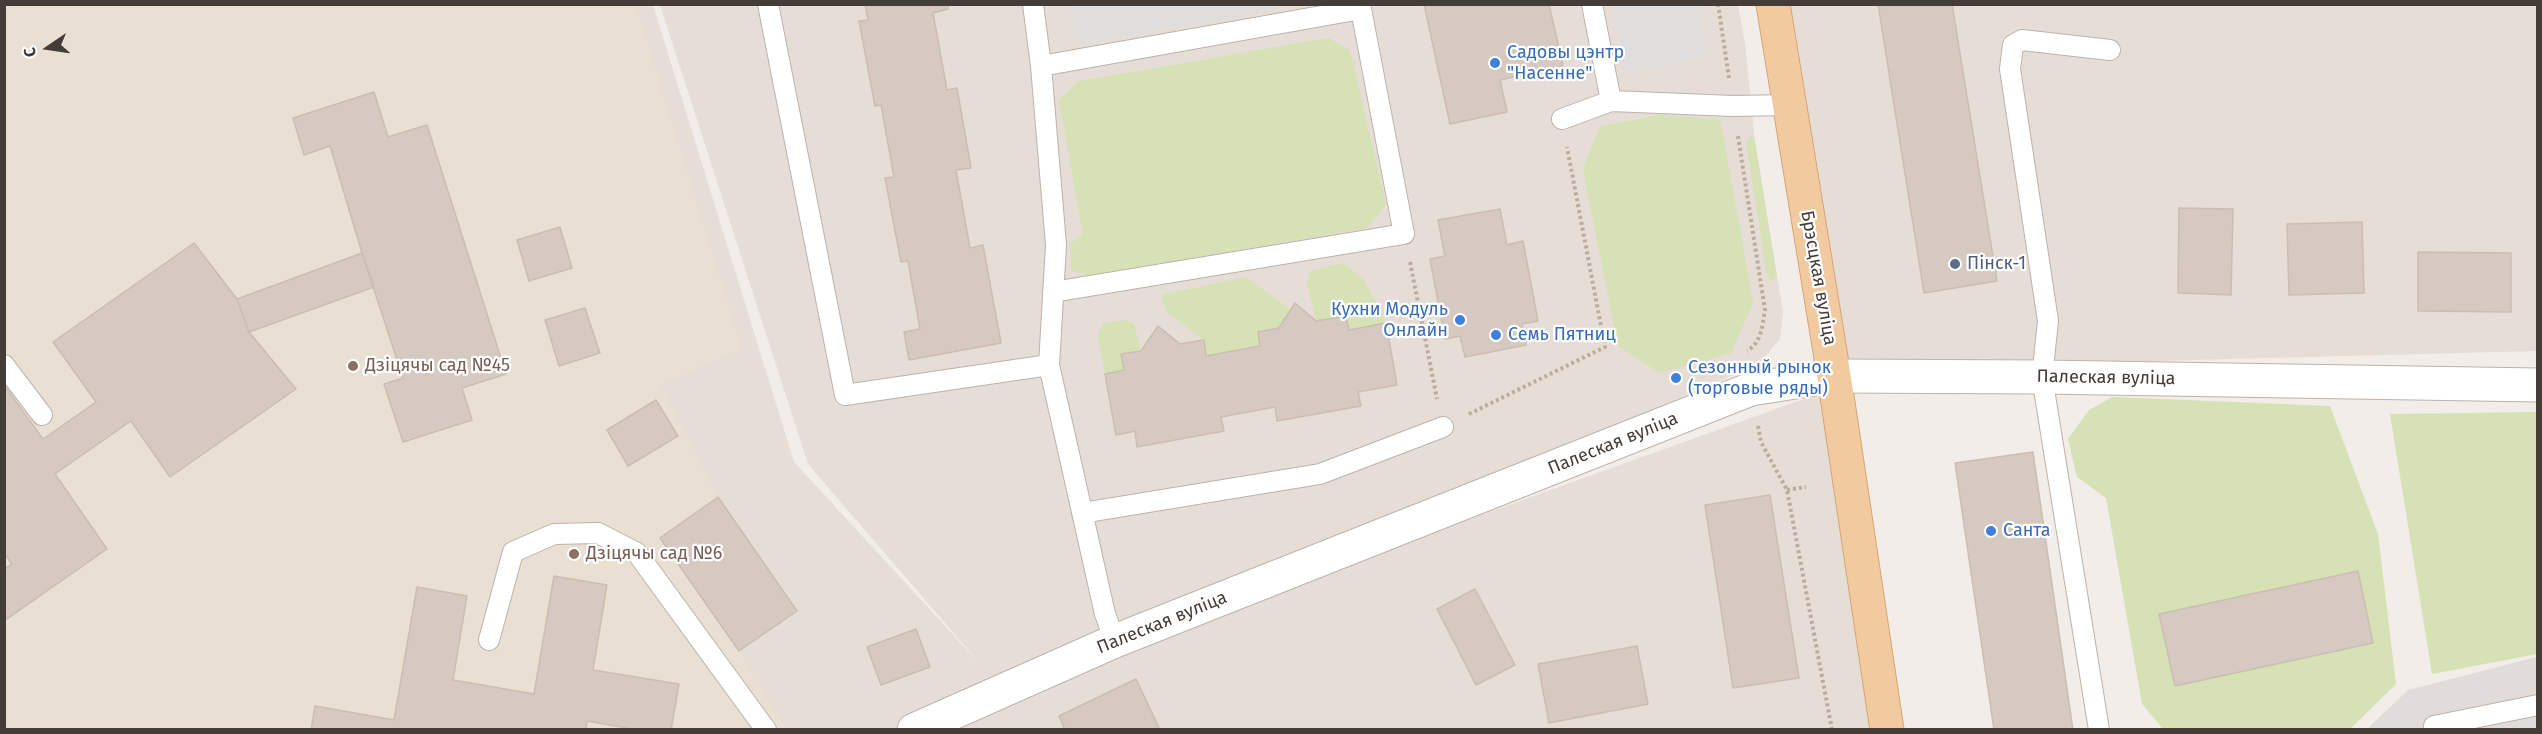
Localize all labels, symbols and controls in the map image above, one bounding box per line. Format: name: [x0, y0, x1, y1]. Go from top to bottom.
north arrow: [18, 18, 78, 78]
place label: Садовы цэнтр "Насенне": [1507, 42, 1624, 84]
text: С: [20, 46, 40, 59]
marker: Садовы цэнтр "Насенне": [1488, 56, 1502, 70]
street label: Брэсцкая вуліца: [1796, 209, 1840, 347]
place label: Пінск-1: [1967, 253, 2026, 275]
marker: Пінск-1: [1948, 257, 1962, 271]
place label: Кухни Модуль Онлайн: [1331, 299, 1448, 342]
marker: Кухни Модуль Онлайн: [1453, 313, 1467, 327]
place label: Семь Пятниц: [1508, 324, 1616, 346]
marker: Семь Пятниц: [1489, 328, 1503, 342]
place label: Дзіцячы сад №45: [365, 355, 510, 377]
place label: Сезонный рынок (торговые ряды): [1688, 357, 1831, 400]
marker: Дзіцячы сад №45: [346, 359, 360, 373]
street label: Палеская вуліца: [2037, 366, 2175, 390]
marker: Сезонный рынок (торговые ряды): [1669, 371, 1683, 385]
street label: Палеская вуліца: [1545, 408, 1681, 480]
place label: Санта: [2003, 520, 2051, 542]
marker: Санта: [1984, 524, 1998, 538]
place label: Дзіцячы сад №6: [586, 543, 722, 565]
marker: Дзіцячы сад №6: [567, 547, 581, 561]
street label: Палеская вуліца: [1094, 587, 1230, 659]

